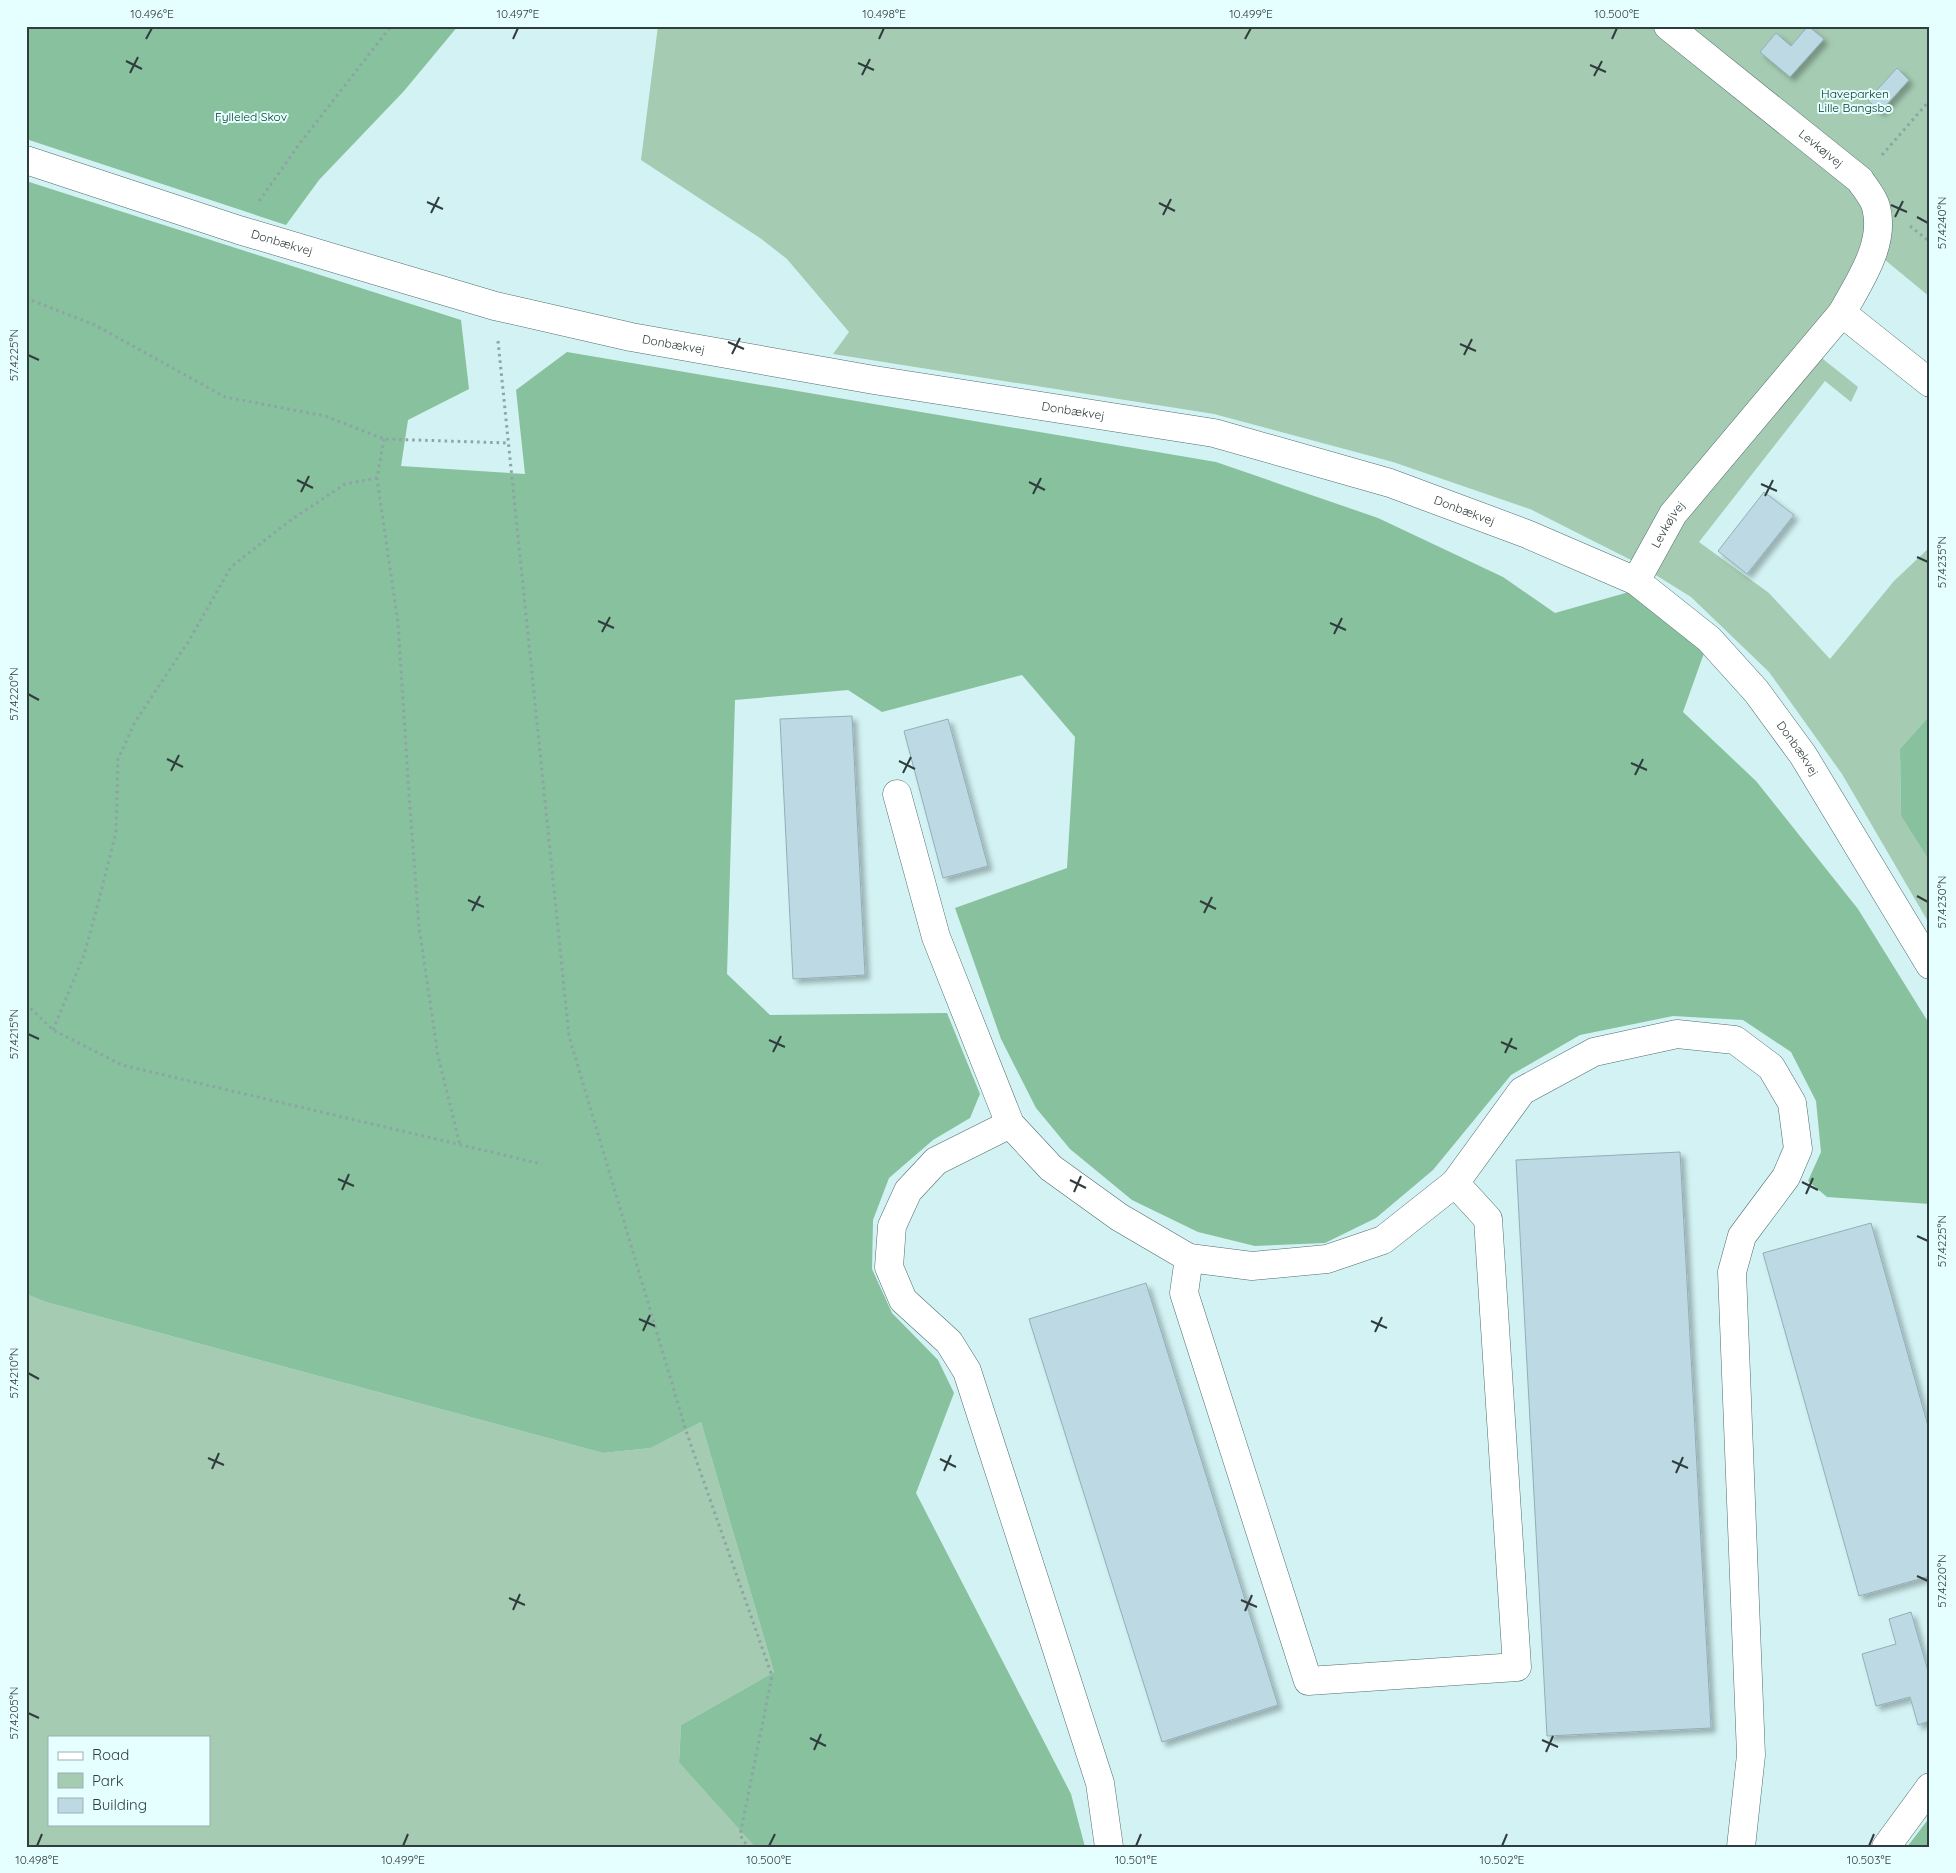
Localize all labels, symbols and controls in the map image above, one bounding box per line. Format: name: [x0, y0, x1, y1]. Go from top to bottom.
text: 10.496°E: [130, 6, 174, 21]
text: 10.497°E: [497, 6, 540, 21]
text: 10.498°E: [862, 6, 906, 21]
text: 10.499°E: [1229, 6, 1273, 21]
text: 10.500°E: [1594, 6, 1640, 21]
park label: Haveparken Lille Bangsbo: [1818, 86, 1892, 115]
park label: Fylleled Skov: [215, 109, 287, 124]
street label: Levkøjvej: [1796, 126, 1846, 171]
text: 57.4240°N: [1934, 197, 1949, 249]
street label: Donbækvej: [249, 226, 315, 259]
text: 57.4225°N: [6, 329, 21, 381]
street label: Donbækvej: [641, 331, 706, 357]
street label: Donbækvej: [1040, 398, 1106, 423]
street label: Donbækvej: [1432, 492, 1497, 528]
street label: Levkøjvej: [1648, 498, 1688, 551]
text: 57.4235°N: [1934, 536, 1949, 588]
text: 57.4220°N: [6, 667, 21, 721]
street label: Donbækvej: [1774, 718, 1822, 779]
text: 57.4230°N: [1934, 876, 1949, 928]
text: 57.4215°N: [6, 1009, 21, 1059]
text: 57.4225°N: [1934, 1215, 1949, 1267]
text: 57.4210°N: [6, 1347, 21, 1399]
text: 57.4220°N: [1934, 1554, 1949, 1608]
text: 57.4205°N: [6, 1686, 21, 1740]
legend: [48, 1736, 210, 1826]
text: Road: [92, 1745, 129, 1764]
text: Park: [92, 1771, 124, 1790]
text: Building: [92, 1795, 147, 1814]
text: 10.498°E: [15, 1852, 59, 1867]
text: 10.499°E: [381, 1852, 425, 1867]
text: 10.500°E: [746, 1852, 792, 1867]
text: 10.501°E: [1115, 1852, 1158, 1867]
text: 10.502°E: [1480, 1852, 1525, 1867]
text: 10.503°E: [1847, 1852, 1891, 1867]

